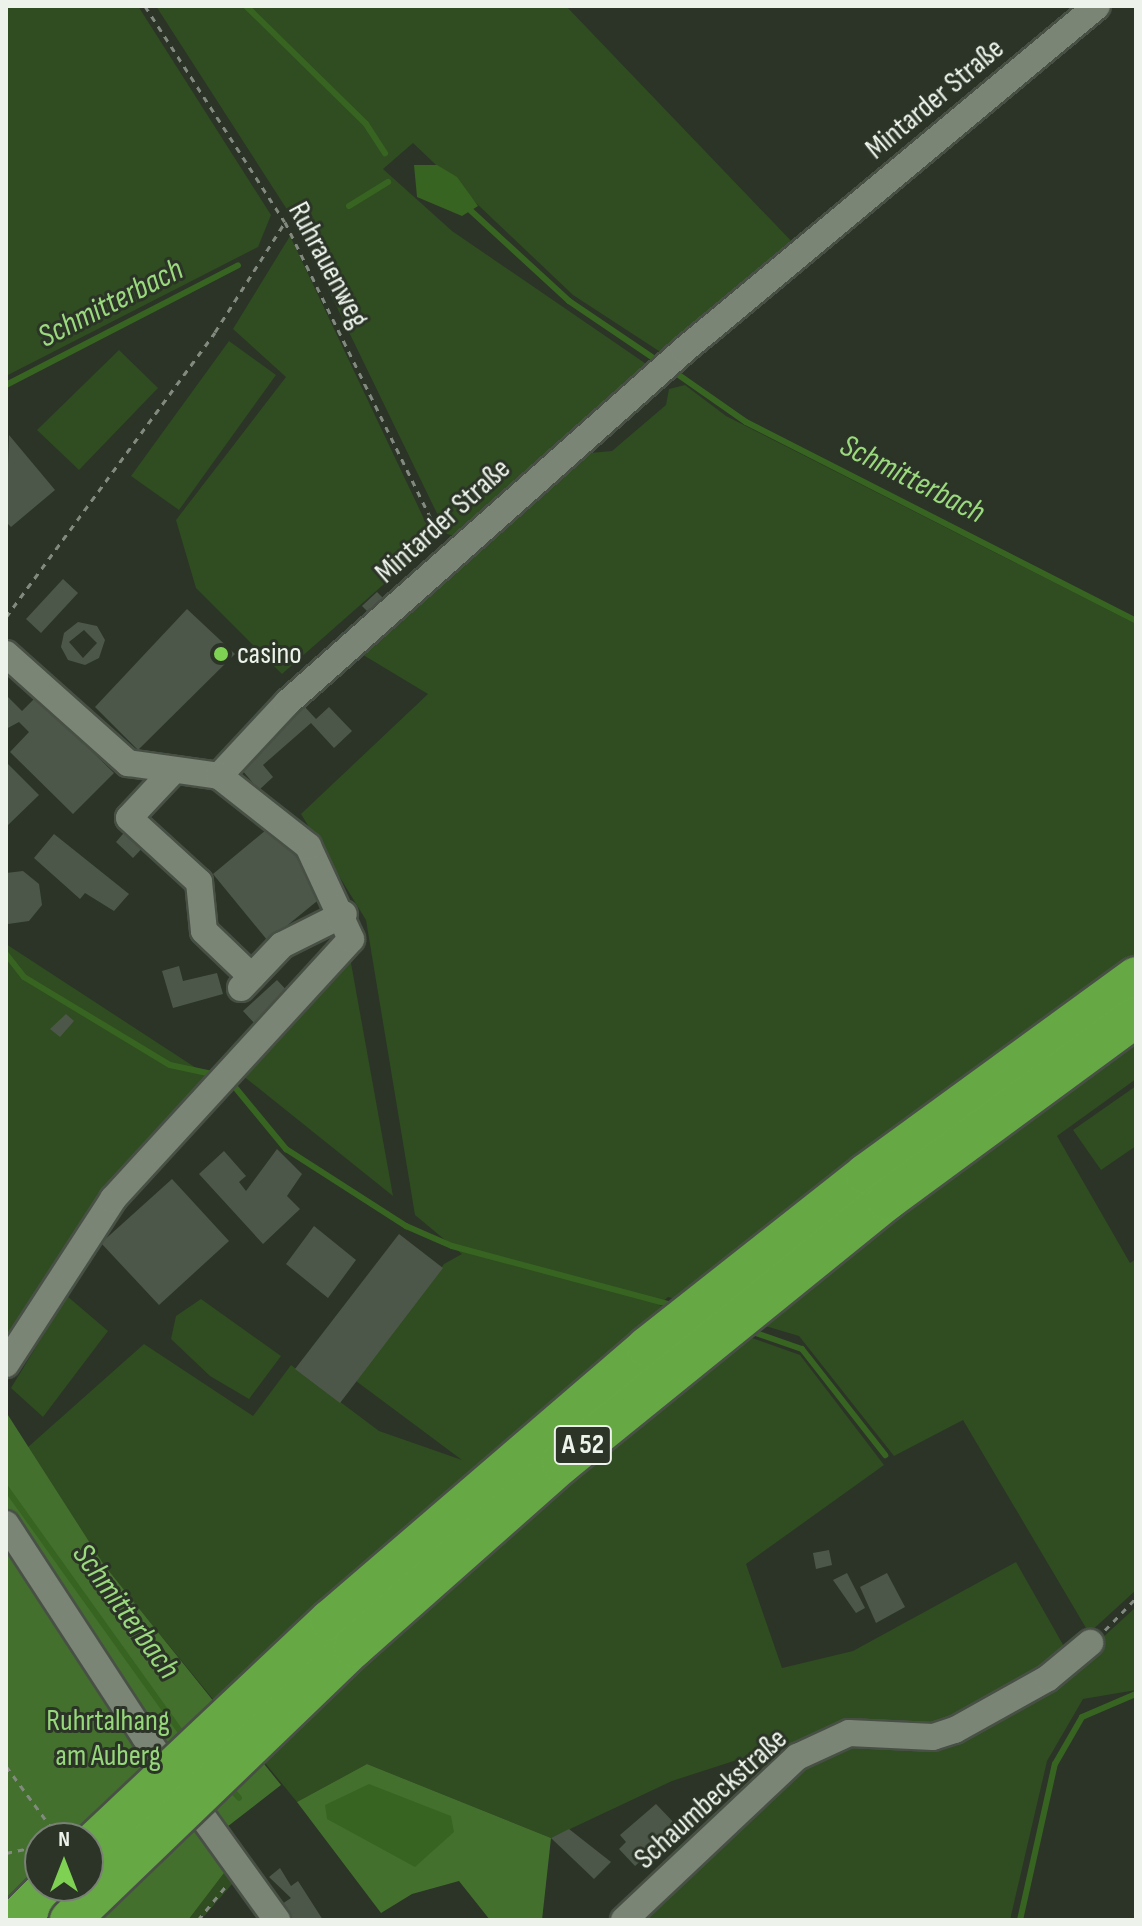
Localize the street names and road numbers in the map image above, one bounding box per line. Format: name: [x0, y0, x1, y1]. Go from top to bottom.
street label: Mintarder Straße: [859, 31, 1011, 167]
street label: Ruhrauenweg: [280, 196, 376, 334]
street label: Mintarder Straße: [368, 451, 518, 591]
road number: A 52: [553, 1421, 613, 1469]
street label: Schaumbeckstraße: [627, 1721, 795, 1877]

